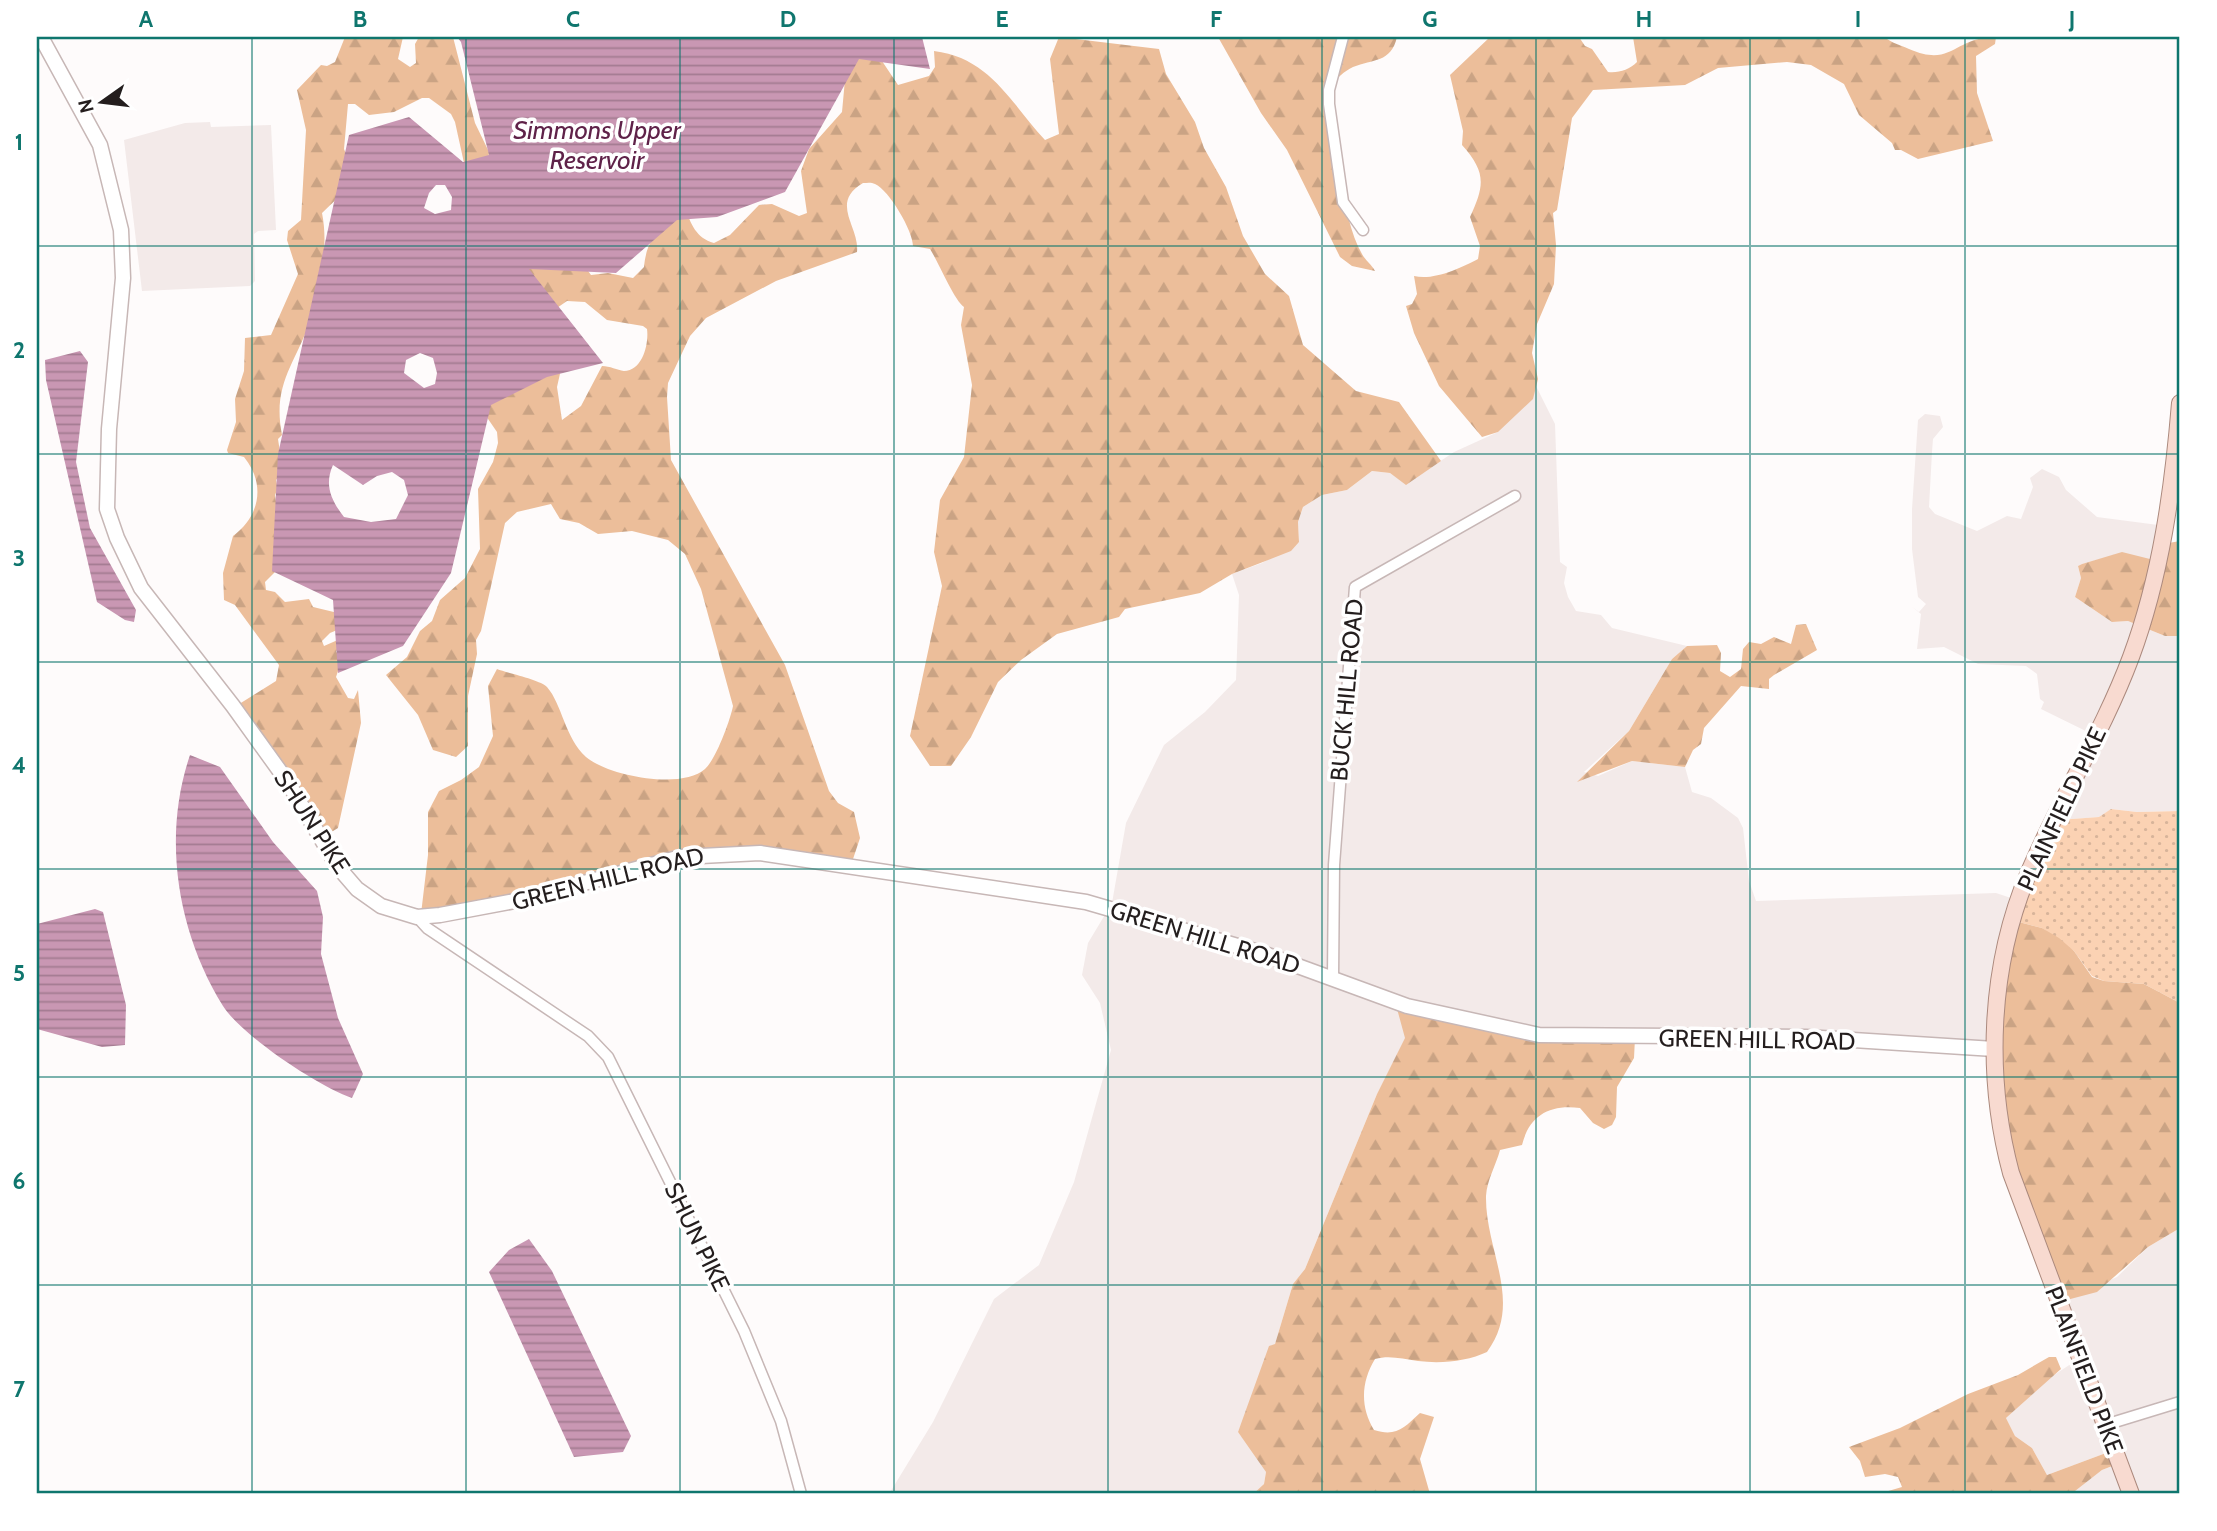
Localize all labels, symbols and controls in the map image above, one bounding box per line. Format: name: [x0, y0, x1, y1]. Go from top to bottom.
text: A: [139, 5, 154, 33]
text: B: [353, 5, 367, 33]
text: C: [566, 5, 580, 33]
text: D: [780, 5, 796, 33]
text: E: [995, 5, 1009, 33]
text: F: [1210, 5, 1222, 33]
text: G: [1422, 5, 1438, 33]
text: H: [1636, 5, 1652, 33]
text: I: [1855, 5, 1861, 33]
text: J: [2068, 5, 2075, 33]
north arrow: [66, 66, 136, 136]
text: N: [73, 97, 99, 115]
water label: Simmons Upper Reservoir: [513, 114, 682, 176]
text: 1: [15, 128, 23, 156]
text: 2: [13, 336, 25, 364]
text: 3: [13, 544, 25, 572]
street label: BUCK HILL ROAD: [1324, 598, 1369, 782]
street label: PLAINFIELD PIKE: [2011, 722, 2112, 895]
text: 4: [12, 751, 26, 779]
street label: SHUN PIKE: [268, 765, 357, 879]
street label: GREEN HILL ROAD: [509, 841, 707, 916]
street label: GREEN HILL ROAD: [1107, 895, 1304, 980]
text: 5: [13, 959, 25, 987]
street label: GREEN HILL ROAD: [1658, 1023, 1856, 1056]
text: 6: [13, 1167, 25, 1195]
street label: SHUN PIKE: [659, 1178, 736, 1296]
street label: PLAINFIELD PIKE: [2039, 1282, 2130, 1458]
text: 7: [13, 1375, 25, 1403]

